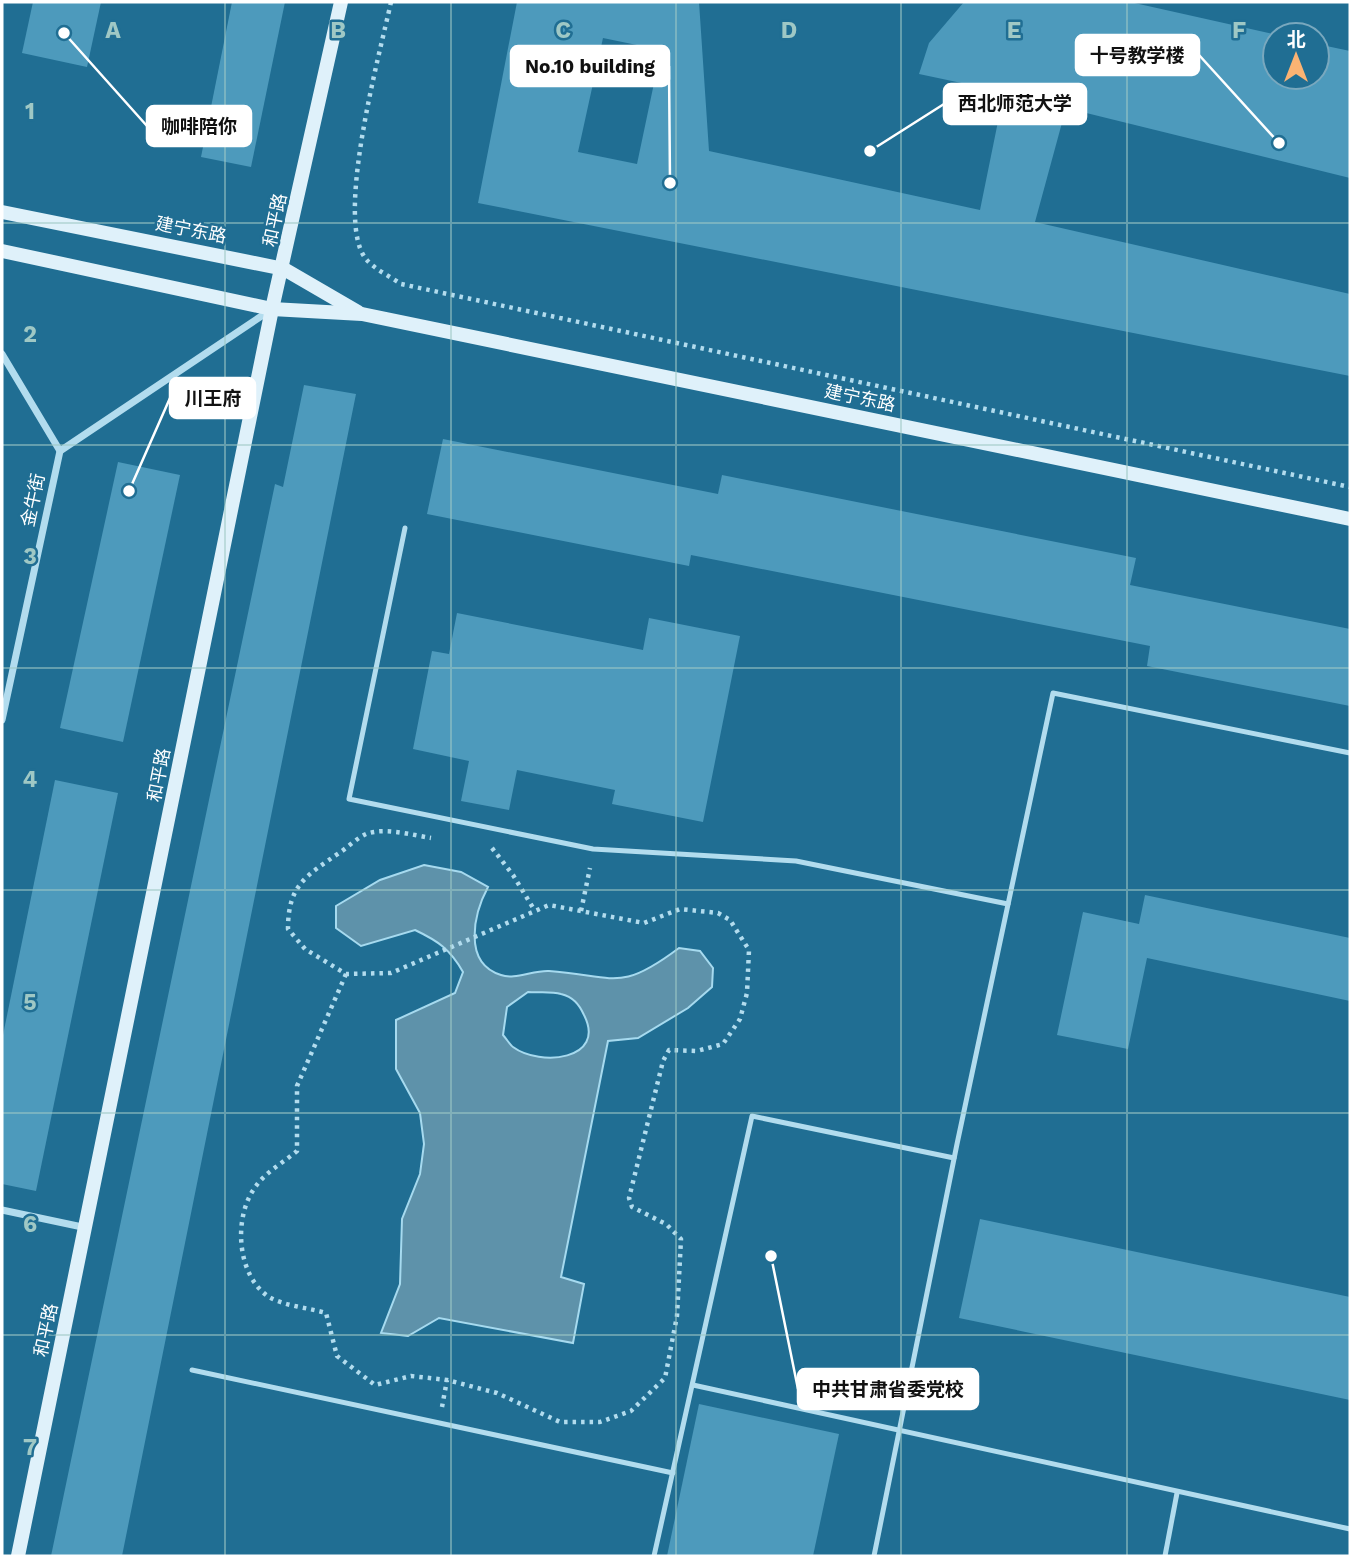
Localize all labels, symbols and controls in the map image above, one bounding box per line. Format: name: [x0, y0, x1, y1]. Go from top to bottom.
text: A: [105, 17, 121, 44]
text: B: [330, 17, 346, 44]
text: C: [555, 17, 571, 44]
text: D: [781, 17, 797, 44]
text: E: [1007, 17, 1021, 44]
text: F: [1232, 17, 1246, 44]
north arrow: [1261, 21, 1331, 91]
text: 北: [1286, 28, 1306, 51]
callout: 十号教学楼: [1076, 35, 1199, 75]
text: 十号教学楼: [1089, 44, 1185, 67]
callout: No.10 building: [511, 46, 669, 86]
text: No.10 building: [525, 55, 655, 78]
callout: 西北师范大学: [944, 84, 1086, 124]
text: 西北师范大学: [958, 92, 1072, 115]
text: 1: [25, 98, 35, 125]
callout: 咖啡陪你: [147, 106, 251, 146]
text: 咖啡陪你: [161, 115, 237, 138]
street label: 和平路: [259, 191, 290, 248]
street label: 建宁东路: [154, 212, 228, 247]
text: 2: [23, 321, 37, 348]
callout: 川王府: [170, 378, 255, 418]
street label: 建宁东路: [823, 380, 898, 415]
text: 川王府: [184, 387, 242, 410]
street label: 金牛街: [17, 471, 48, 528]
text: 3: [23, 543, 37, 570]
street label: 和平路: [143, 746, 174, 803]
text: 4: [23, 766, 38, 793]
text: 5: [23, 989, 37, 1016]
text: 6: [23, 1211, 37, 1238]
street label: 和平路: [30, 1301, 61, 1358]
callout: 中共甘肃省委党校: [798, 1369, 978, 1409]
text: 中共甘肃省委党校: [812, 1378, 964, 1401]
text: 7: [23, 1434, 37, 1461]

